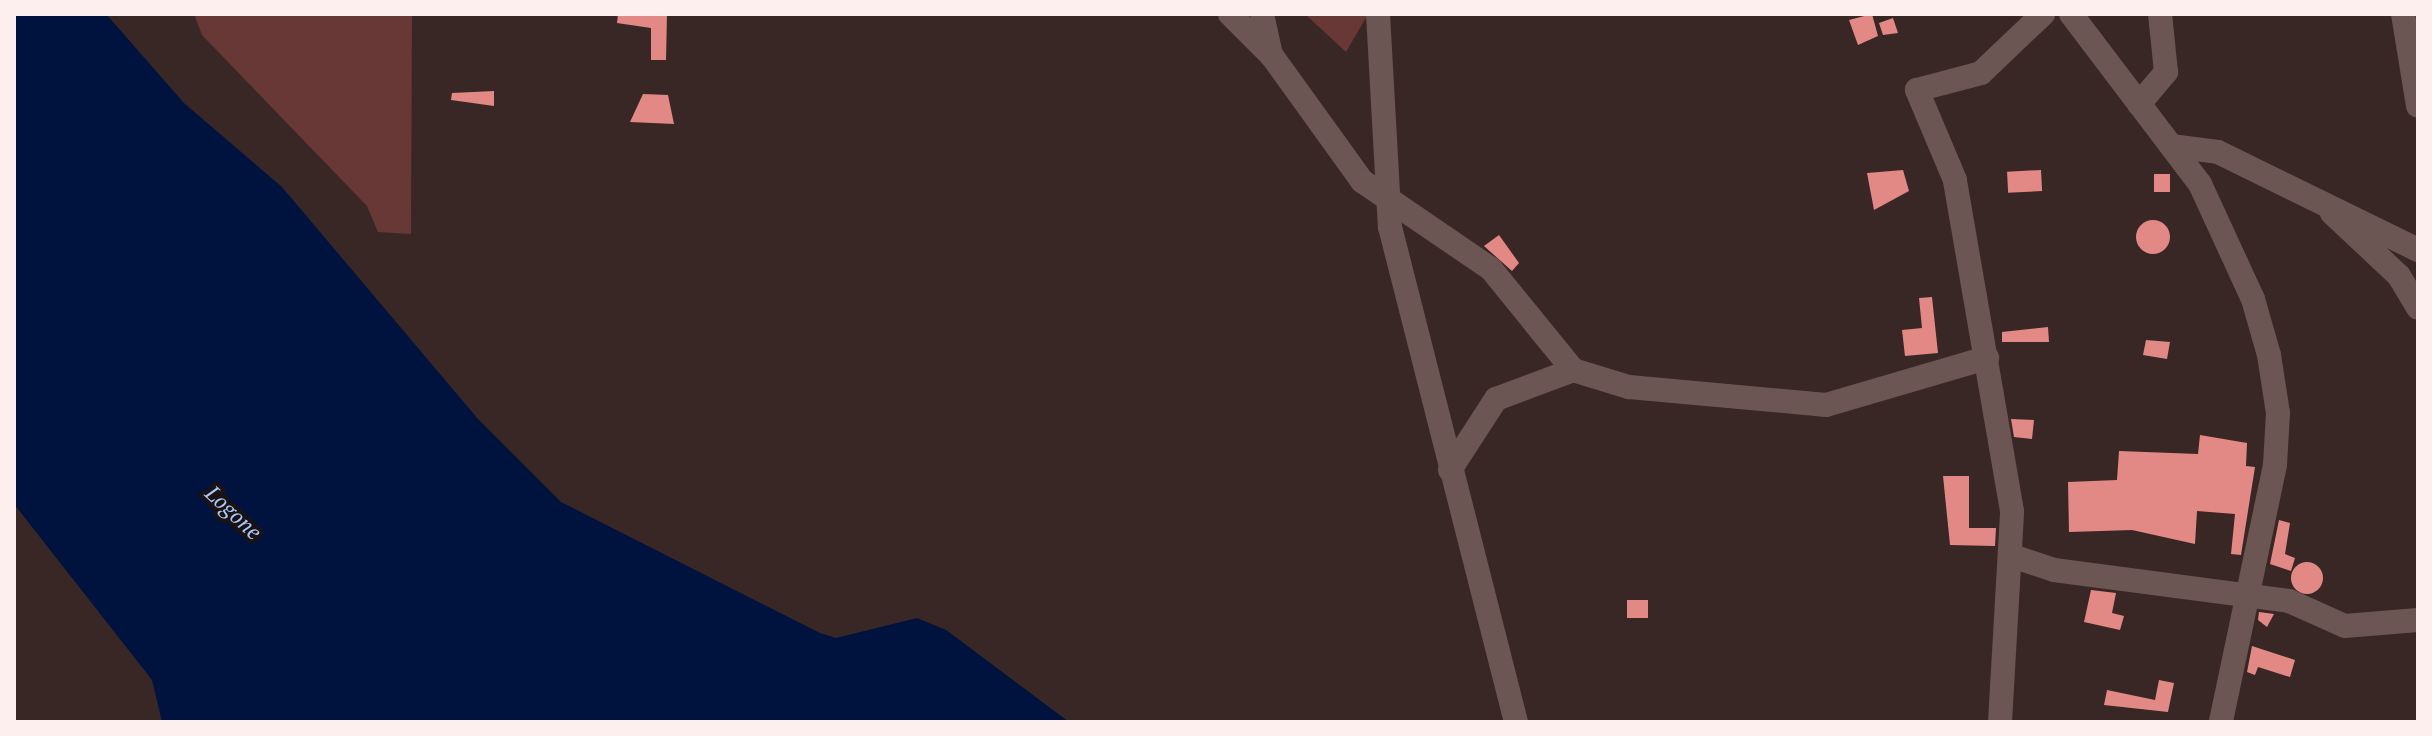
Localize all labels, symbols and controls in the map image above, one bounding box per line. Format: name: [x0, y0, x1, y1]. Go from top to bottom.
water label: Logone: [200, 479, 268, 545]

